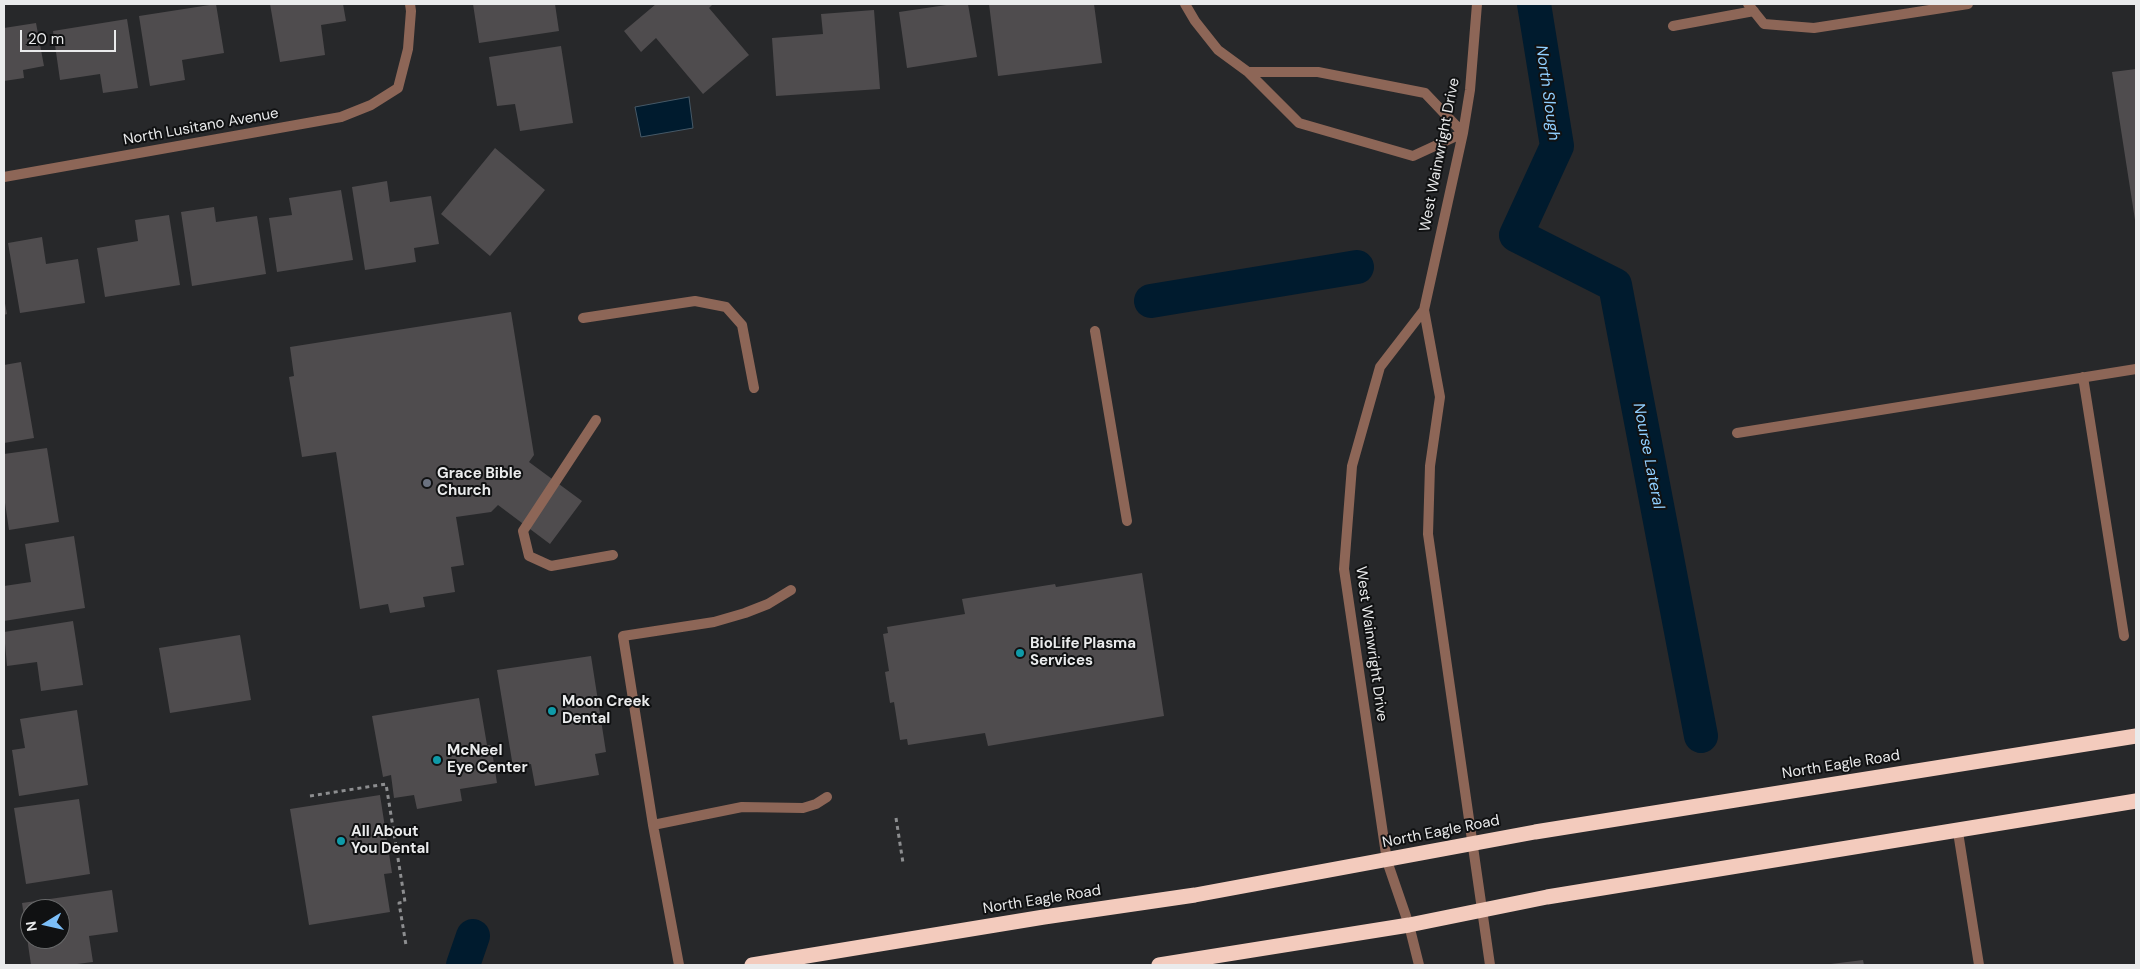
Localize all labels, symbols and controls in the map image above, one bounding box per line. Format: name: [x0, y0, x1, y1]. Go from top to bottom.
scale bar: [22, 20, 119, 52]
text: 20 m: [28, 29, 64, 49]
water label: North Slough: [1531, 44, 1563, 142]
street label: West Wainwright Drive: [1416, 76, 1464, 234]
street label: North Lusitano Avenue: [122, 104, 280, 150]
water label: Nourse Lateral: [1628, 401, 1668, 511]
place label: Grace Bible Church: [437, 465, 522, 500]
marker: Grace Bible Church: [421, 477, 433, 489]
street label: West Wainwright Drive: [1351, 565, 1391, 723]
place label: BioLife Plasma Services: [1030, 635, 1136, 670]
marker: BioLife Plasma Services: [1014, 647, 1026, 659]
place label: Moon Creek Dental: [562, 693, 650, 728]
marker: Moon Creek Dental: [546, 705, 558, 717]
place label: McNeel Eye Center: [447, 742, 528, 777]
street label: North Eagle Road: [1781, 747, 1901, 783]
marker: McNeel Eye Center: [431, 754, 443, 766]
street label: North Eagle Road: [1381, 812, 1501, 852]
place label: All About You Dental: [351, 823, 429, 858]
marker: All About You Dental: [335, 835, 347, 847]
street label: North Eagle Road: [982, 882, 1102, 918]
north arrow: [20, 899, 70, 949]
text: N: [21, 920, 41, 933]

